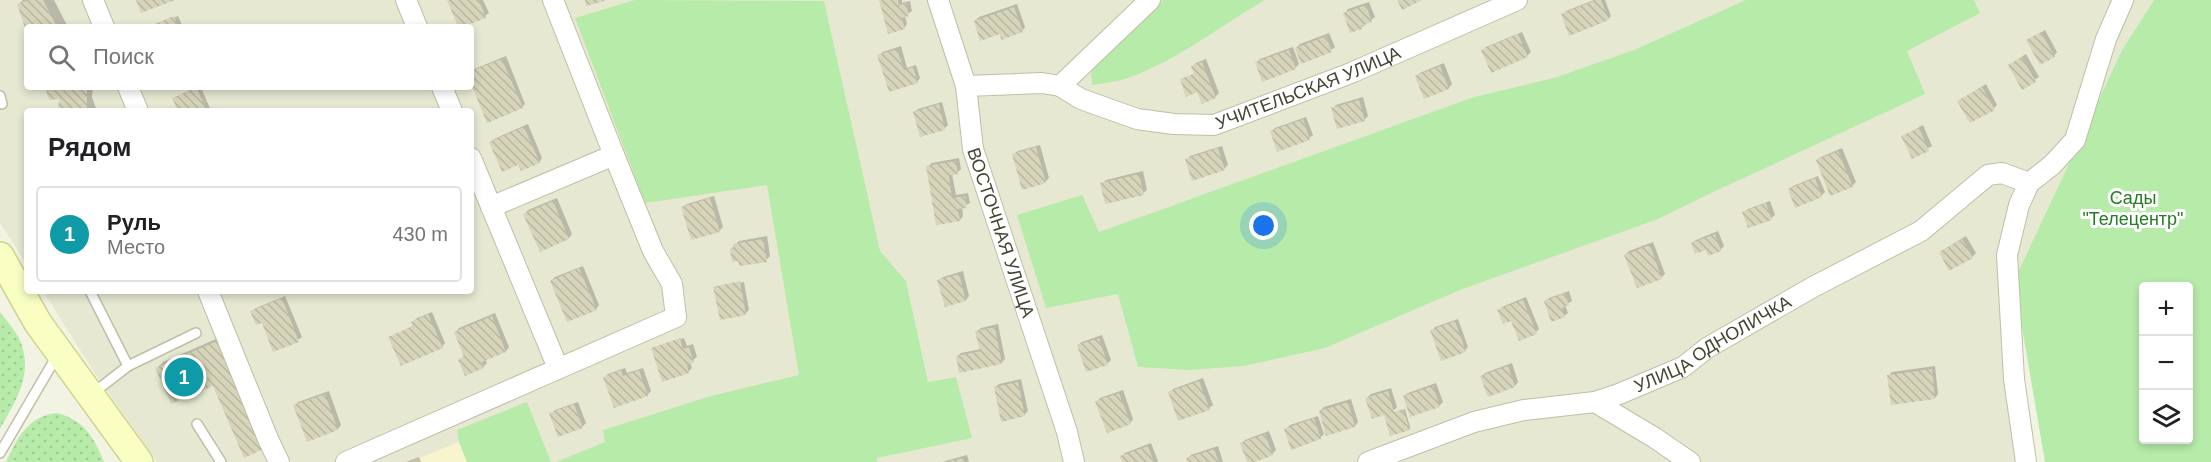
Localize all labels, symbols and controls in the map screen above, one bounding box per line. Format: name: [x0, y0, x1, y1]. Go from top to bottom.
search box: [24, 24, 474, 90]
icon: search: [45, 41, 78, 74]
street label: УЧИТЕЛЬСКАЯ УЛИЦА: [1213, 42, 1404, 133]
text: Поиск: [93, 44, 154, 69]
text: Рядом: [48, 132, 131, 162]
street label: ВОСТОЧНАЯ УЛИЦА: [963, 145, 1038, 320]
park label: Сады "Телецентр": [2082, 188, 2184, 229]
text: Руль: [107, 210, 161, 235]
your location: [1249, 211, 1278, 240]
text: 1: [64, 223, 75, 245]
text: 430 m: [392, 223, 448, 245]
text: Место: [107, 236, 165, 258]
map controls: [2139, 282, 2193, 444]
button: +: [2139, 282, 2193, 336]
street label: УЛИЦА ОДНОЛИЧКА: [1631, 292, 1795, 396]
button: −: [2139, 336, 2193, 390]
pin: 1: [164, 354, 204, 400]
button: layers: [2139, 390, 2193, 444]

